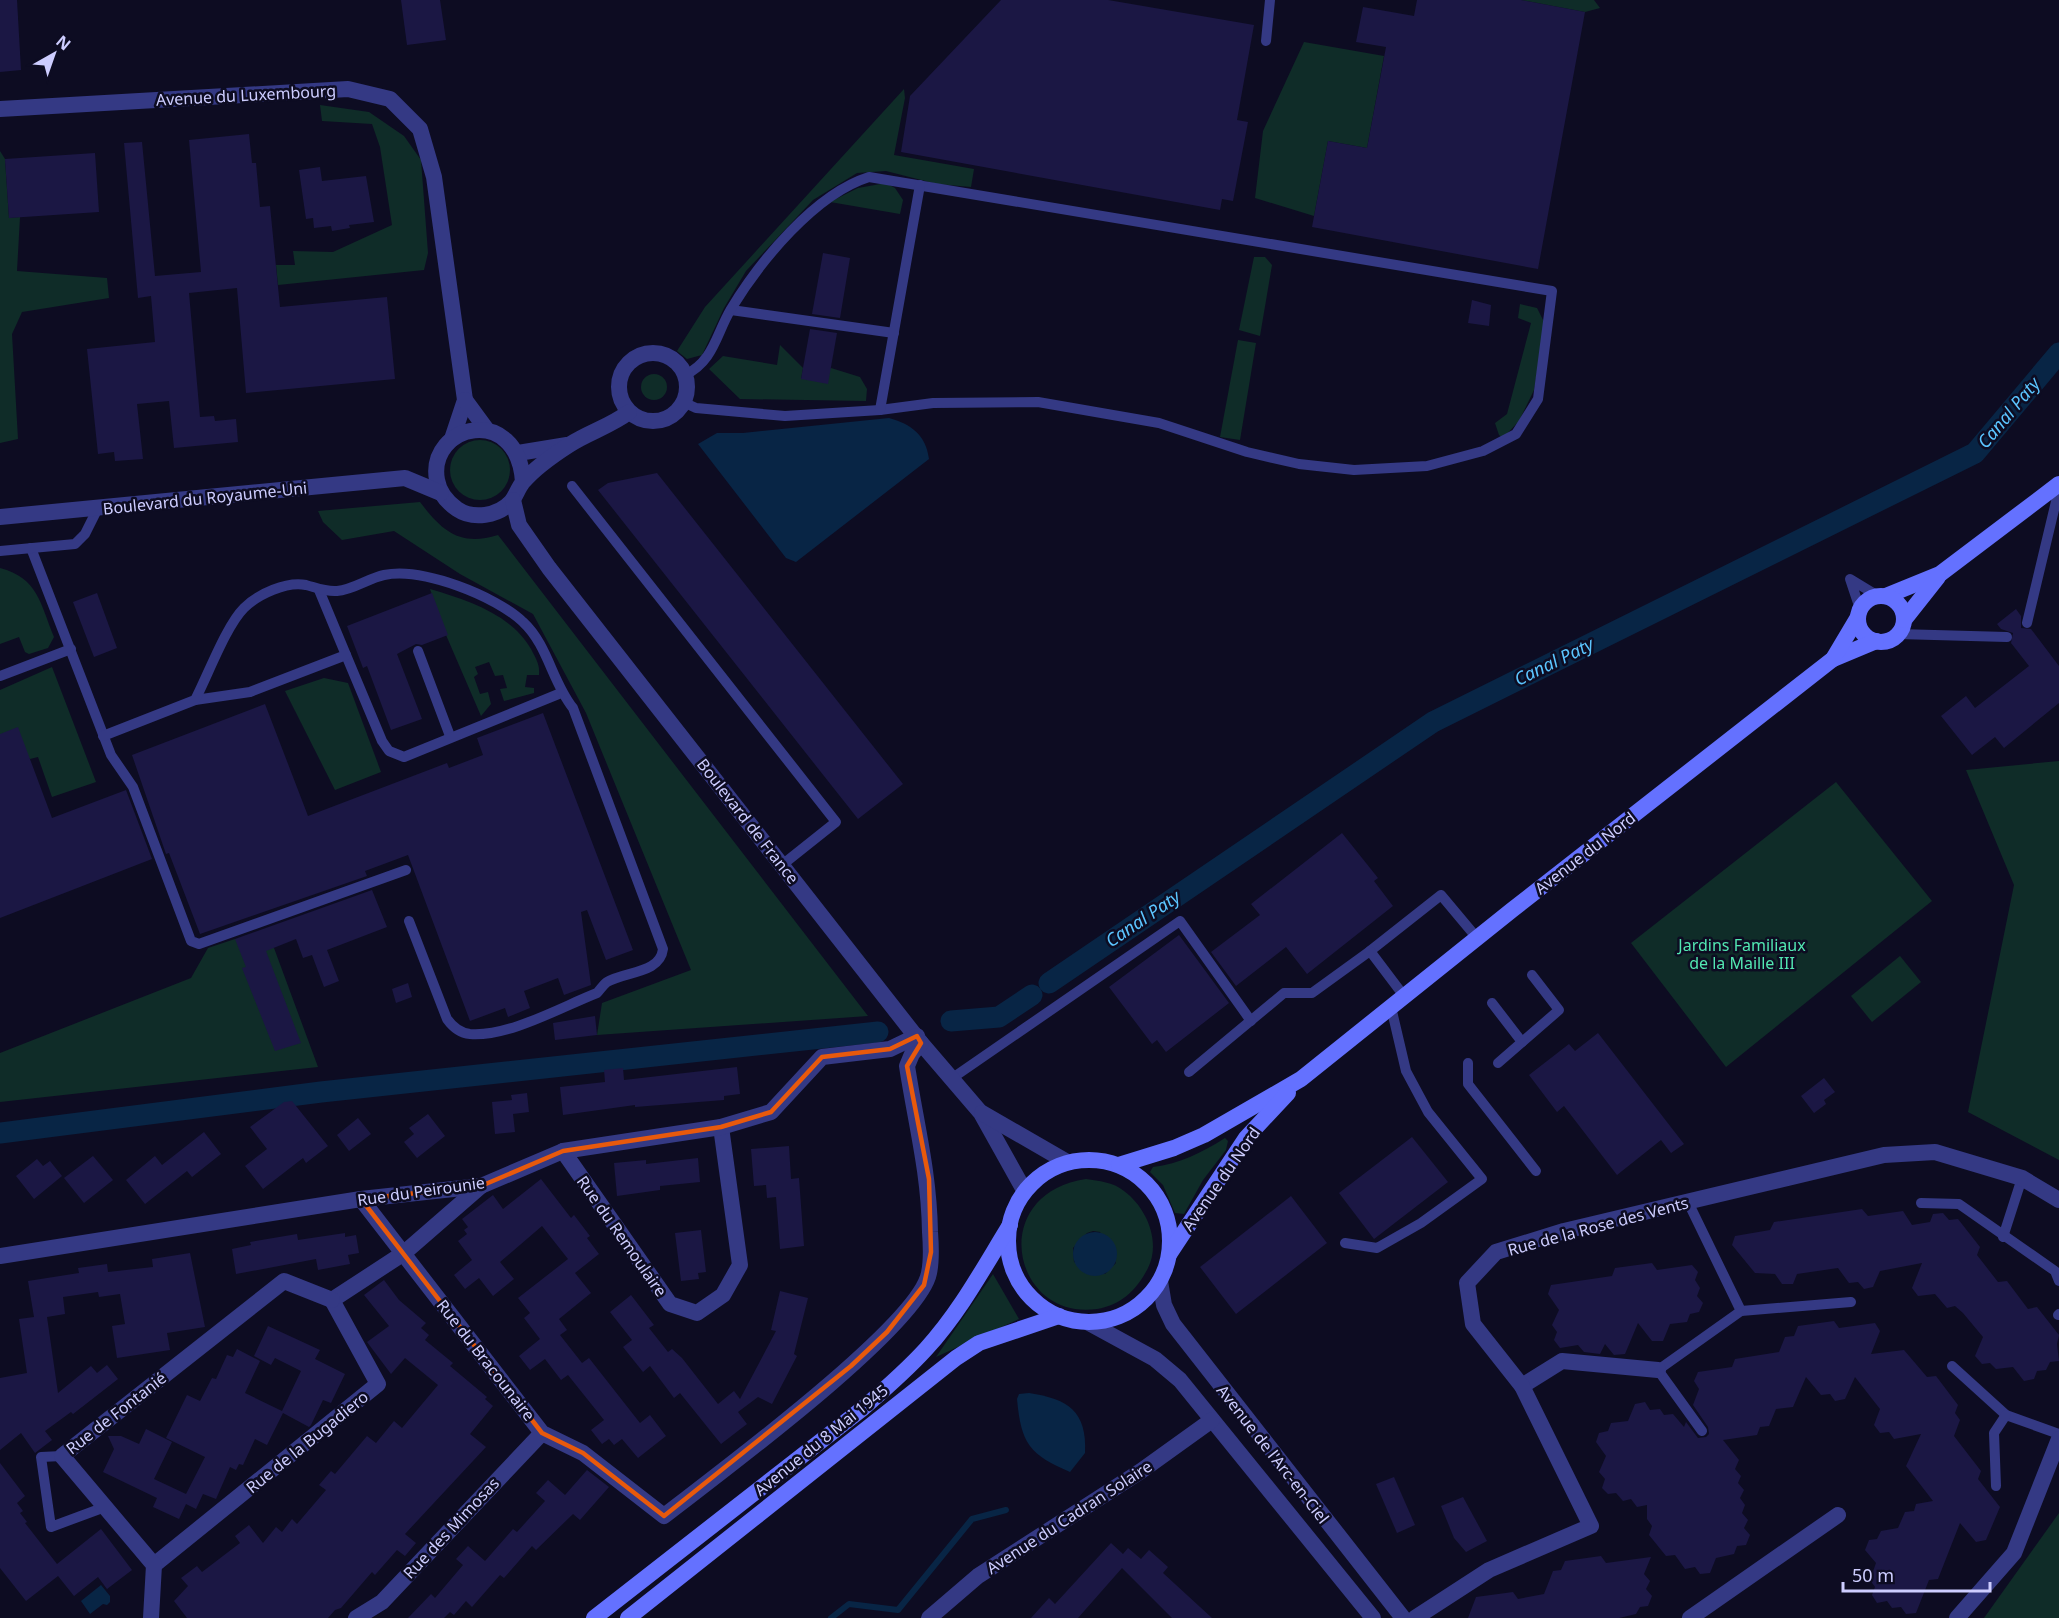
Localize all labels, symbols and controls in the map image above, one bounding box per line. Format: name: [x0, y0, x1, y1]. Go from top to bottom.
north arrow: [24, 24, 84, 84]
text: N: [52, 30, 76, 55]
street label: Avenue du Luxembourg: [155, 79, 337, 111]
water label: Canal Paty: [1972, 371, 2046, 453]
street label: Boulevard du Royaume-Uni: [102, 476, 308, 520]
water label: Canal Paty: [1510, 631, 1599, 691]
street label: Boulevard de France: [692, 754, 804, 888]
street label: Avenue du Nord: [1530, 807, 1640, 899]
water label: Canal Paty: [1100, 883, 1186, 952]
park label: Jardins Familiaux de la Maille III: [1676, 934, 1806, 974]
street label: Avenue du Nord: [1177, 1123, 1265, 1235]
street label: Rue du Peirounie: [356, 1171, 486, 1211]
street label: Rue du Remoulaire: [572, 1171, 672, 1301]
street label: Rue de la Rose des Vents: [1505, 1191, 1691, 1261]
street label: Rue du Bracounaire: [432, 1295, 540, 1425]
street label: Rue de Fontanié: [61, 1367, 171, 1459]
street label: Avenue du 8 Mai 1945: [750, 1379, 892, 1501]
street label: Avenue de l'Arc-en-Ciel: [1212, 1380, 1334, 1528]
street label: Rue de la Bugadiero: [241, 1386, 373, 1498]
street label: Avenue du Cadran Solaire: [982, 1455, 1156, 1579]
street label: Rue des Mimosas: [398, 1472, 504, 1584]
scale bar: [1843, 1555, 1990, 1593]
text: 50 m: [1852, 1563, 1894, 1587]

